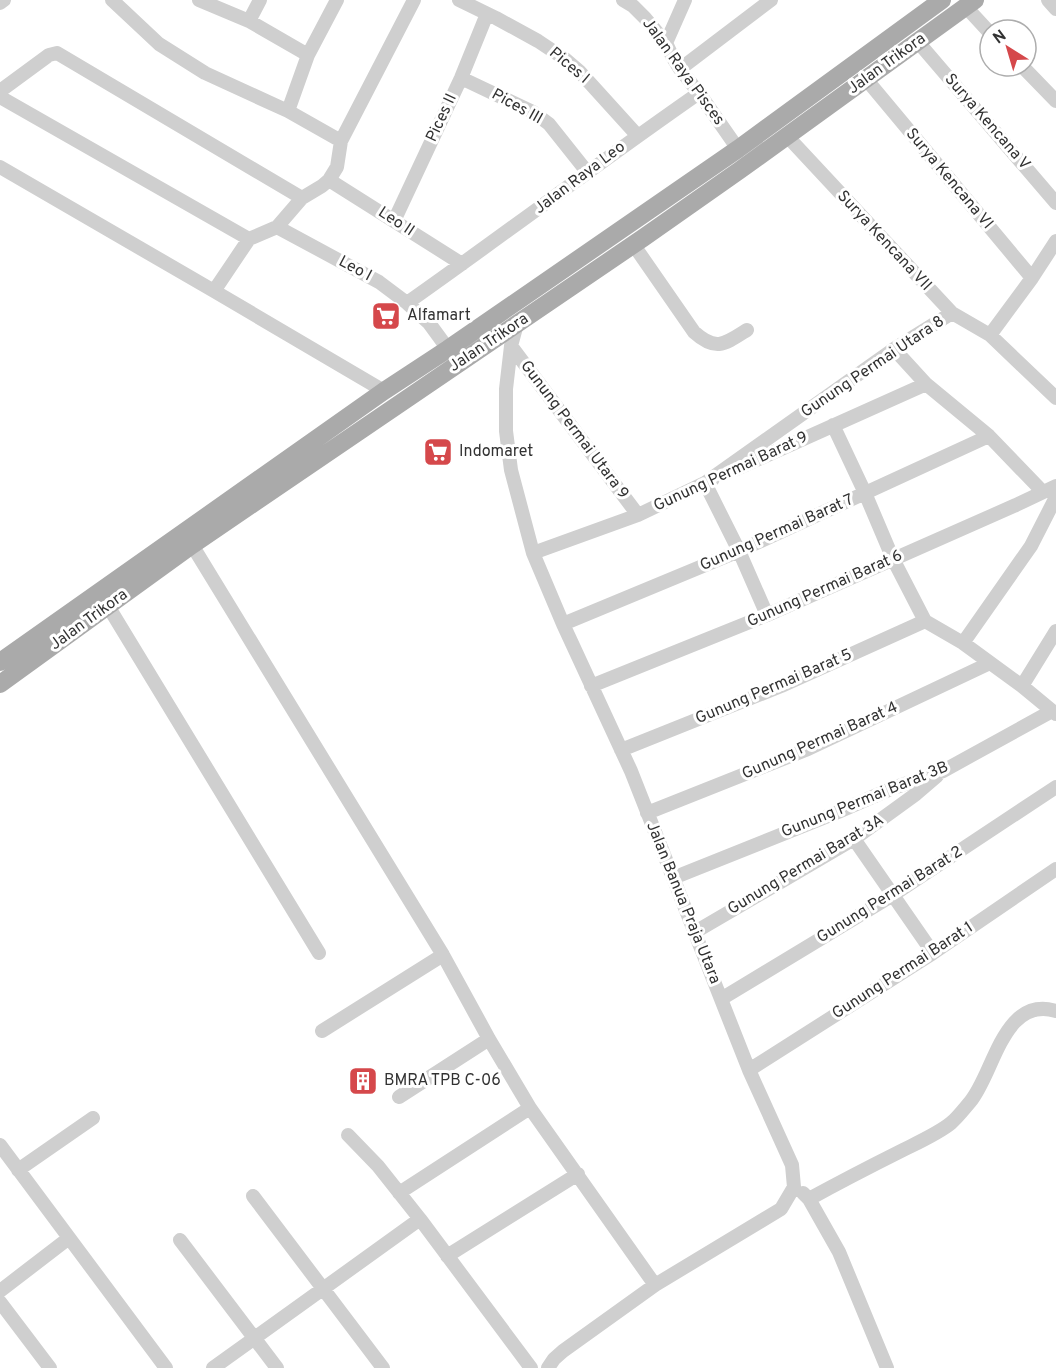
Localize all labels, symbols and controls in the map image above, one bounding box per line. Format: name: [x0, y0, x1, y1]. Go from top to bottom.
street label: Jalan Raya Pisces: [637, 15, 729, 129]
north arrow: [978, 18, 1038, 78]
text: N: [990, 26, 1011, 49]
street label: Jalan Trikora: [844, 29, 930, 99]
street label: Pices I: [545, 43, 593, 89]
street label: Surya Kencana V: [940, 70, 1034, 174]
street label: Pices III: [488, 85, 546, 129]
street label: Pices II: [422, 91, 462, 145]
street label: Surya Kencana VI: [901, 124, 997, 234]
street label: Jalan Raya Leo: [531, 137, 629, 219]
street label: Surya Kencana VII: [832, 187, 936, 295]
street label: Leo II: [374, 203, 418, 241]
street label: Leo I: [335, 252, 375, 286]
supermarket icon: Alfamart: [370, 300, 402, 332]
place label: Alfamart: [407, 306, 471, 326]
street label: Jalan Trikora: [446, 309, 532, 377]
street label: Gunung Permai Utara 8: [798, 312, 948, 422]
street label: Gunung Permai Utara 9: [515, 357, 633, 503]
street label: Gunung Permai Barat 9: [651, 427, 811, 517]
supermarket icon: Indomaret: [422, 436, 454, 468]
place label: Indomaret: [459, 442, 533, 462]
street label: Gunung Permai Barat 7: [697, 490, 857, 576]
street label: Gunung Permai Barat 6: [744, 546, 906, 632]
street label: Jalan Trikora: [46, 585, 132, 655]
street label: Gunung Permai Barat 5: [693, 645, 855, 729]
street label: Gunung Permai Barat 4: [739, 698, 901, 784]
street label: Gunung Permai Barat 3B: [779, 757, 951, 843]
street label: Gunung Permai Barat 3A: [724, 810, 888, 920]
street label: Jalan Banua Praja Utara: [641, 819, 725, 987]
street label: Gunung Permai Barat 2: [813, 842, 967, 948]
street label: Gunung Permai Barat 1: [829, 918, 977, 1024]
building icon: BMRA TPB C-06: [347, 1065, 379, 1097]
place label: BMRA TPB C-06: [384, 1071, 501, 1091]

